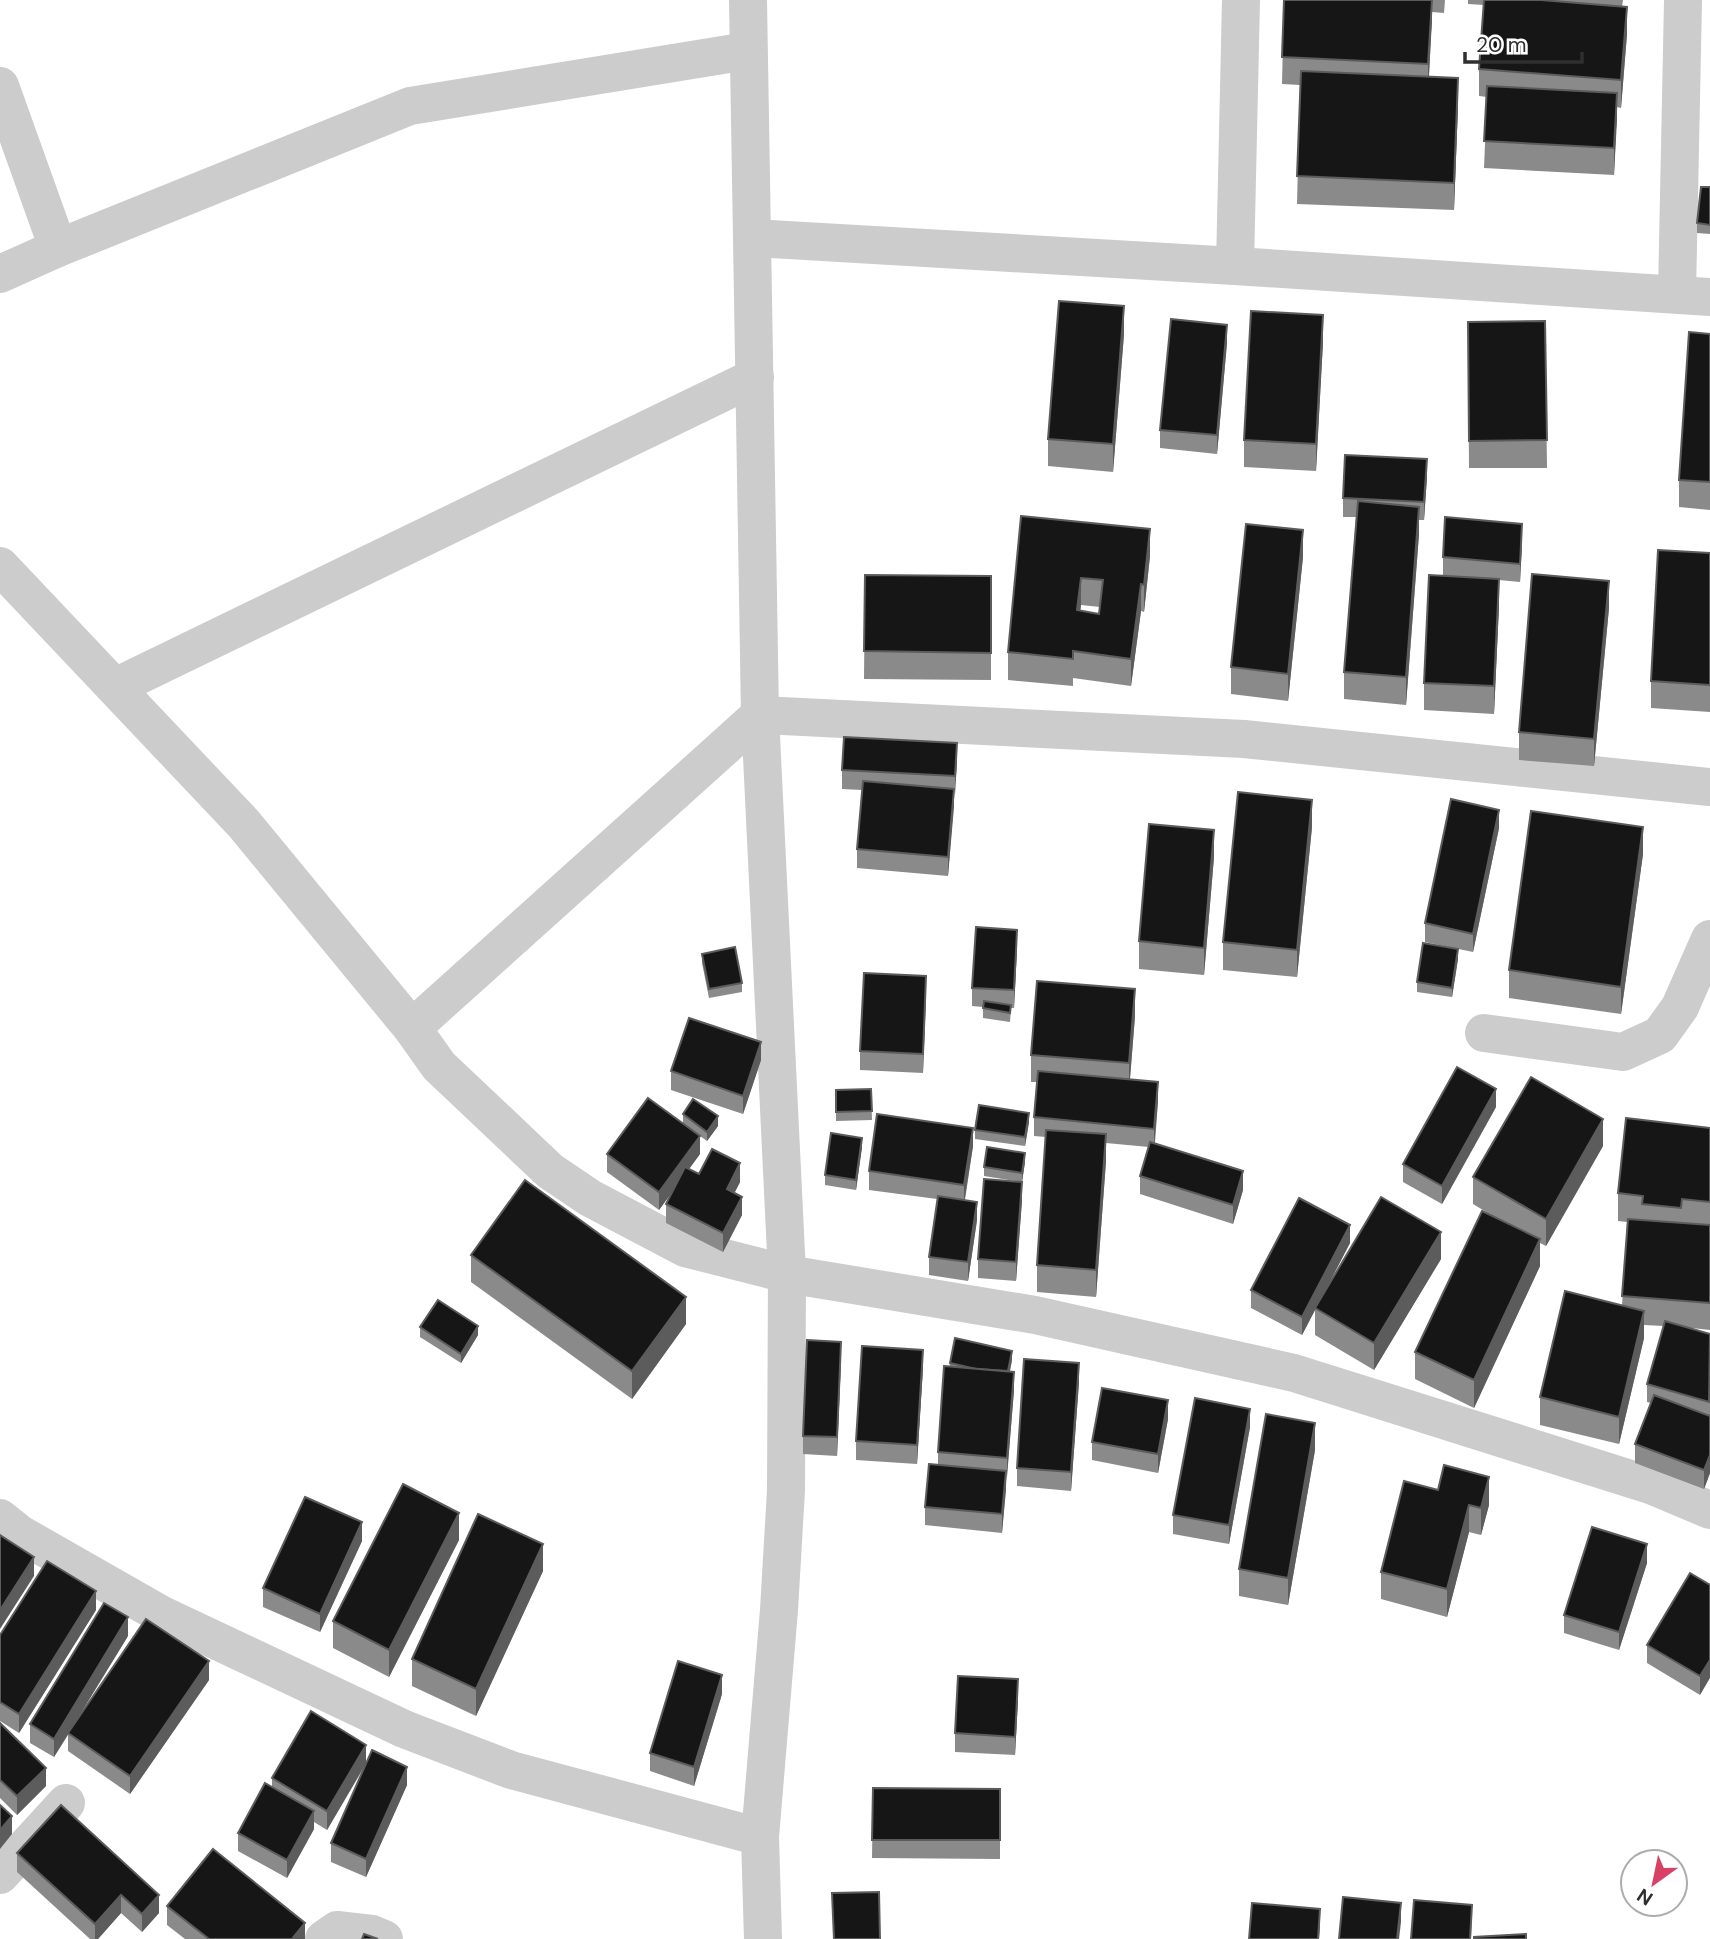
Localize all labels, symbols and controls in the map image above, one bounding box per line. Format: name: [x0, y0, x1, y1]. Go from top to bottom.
scale bar: [1465, 21, 1582, 65]
text: 20 m: [1476, 31, 1527, 59]
north arrow: [1619, 1848, 1689, 1918]
text: N: [1632, 1883, 1658, 1911]

